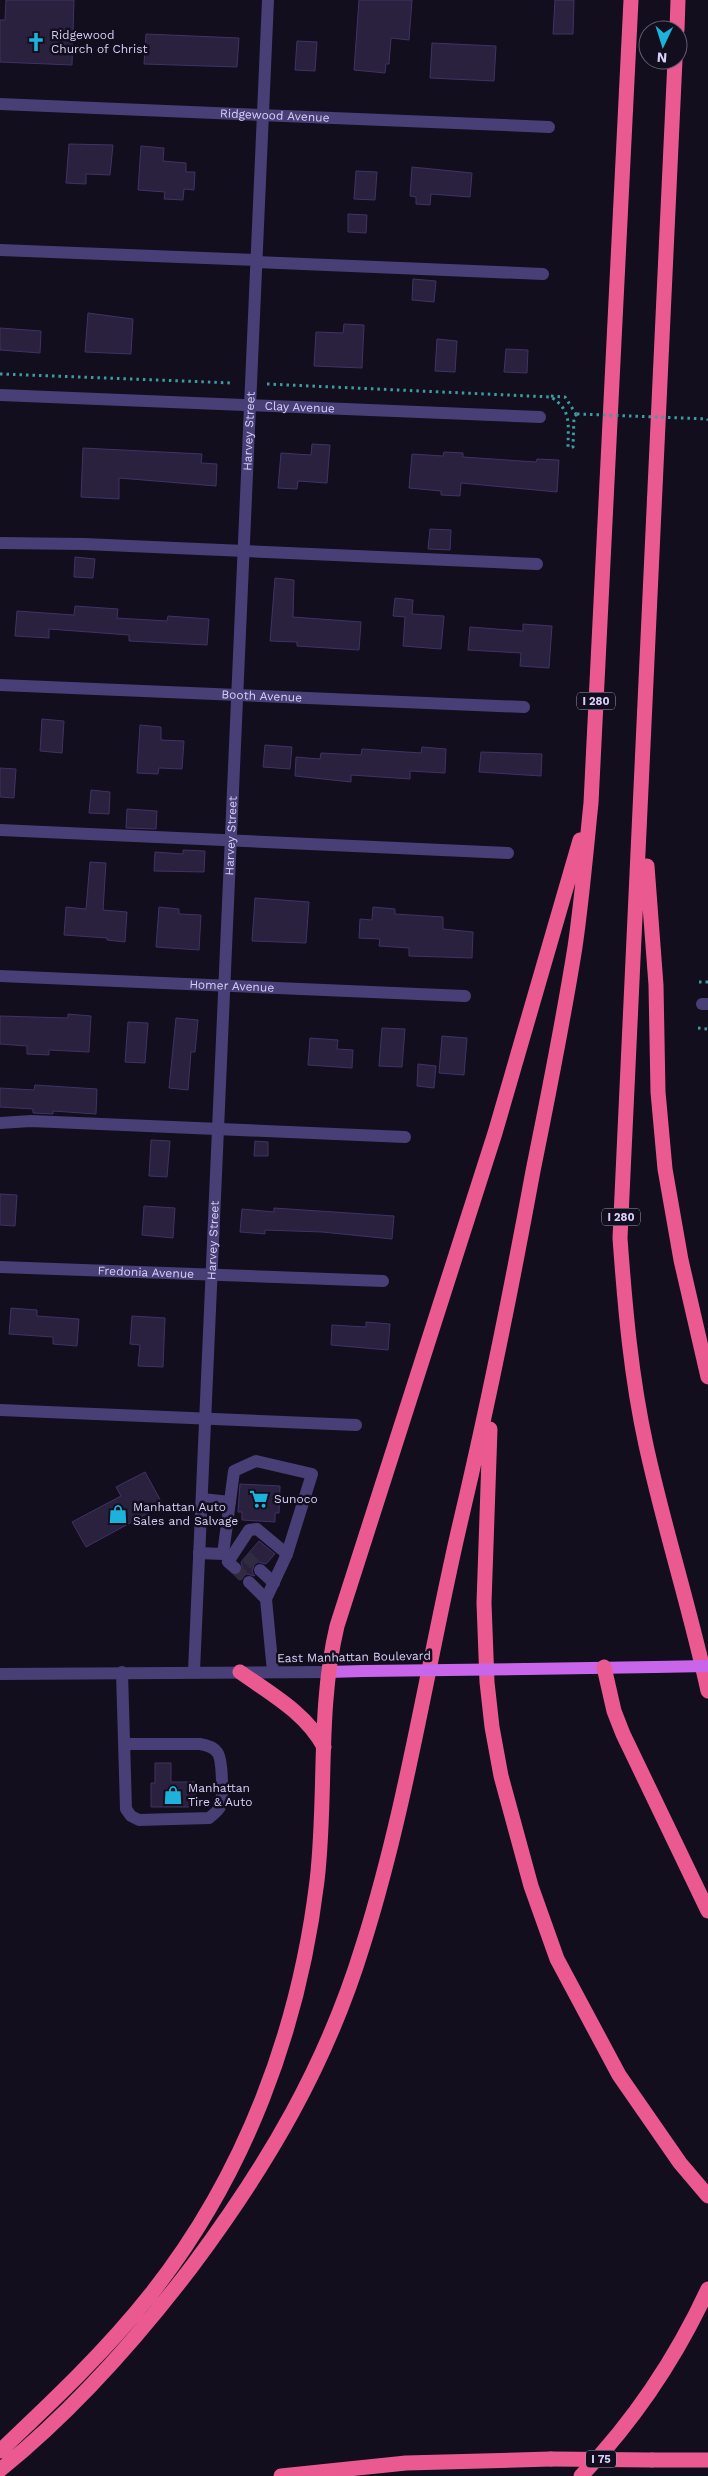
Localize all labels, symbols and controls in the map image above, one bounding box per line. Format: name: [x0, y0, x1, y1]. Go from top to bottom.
north arrow: [638, 20, 688, 70]
place label: Ridgewood Church of Christ: [51, 28, 148, 56]
church icon: Ridgewood Church of Christ: [25, 31, 47, 53]
text: N: [656, 50, 668, 66]
street label: Ridgewood Avenue: [220, 106, 330, 125]
street label: Harvey Street: [240, 391, 258, 471]
street label: Clay Avenue: [264, 399, 335, 416]
street label: Booth Avenue: [221, 687, 302, 705]
road number: I 280: [577, 692, 615, 709]
street label: Harvey Street: [222, 796, 240, 876]
street label: Homer Avenue: [189, 977, 275, 995]
street label: Harvey Street: [204, 1200, 222, 1280]
road number: I 280: [602, 1208, 640, 1226]
street label: Fredonia Avenue: [97, 1264, 194, 1281]
supermarket icon: Sunoco: [248, 1488, 270, 1510]
place label: Sunoco: [274, 1492, 318, 1506]
place label: Manhattan Auto Sales and Salvage: [133, 1500, 238, 1528]
shop icon: Manhattan Auto Sales and Salvage: [107, 1503, 129, 1525]
street label: East Manhattan Boulevard: [277, 1649, 431, 1665]
place label: Manhattan Tire & Auto: [188, 1781, 253, 1809]
shop icon: Manhattan Tire & Auto: [162, 1784, 184, 1806]
road number: I 75: [586, 2450, 616, 2468]

